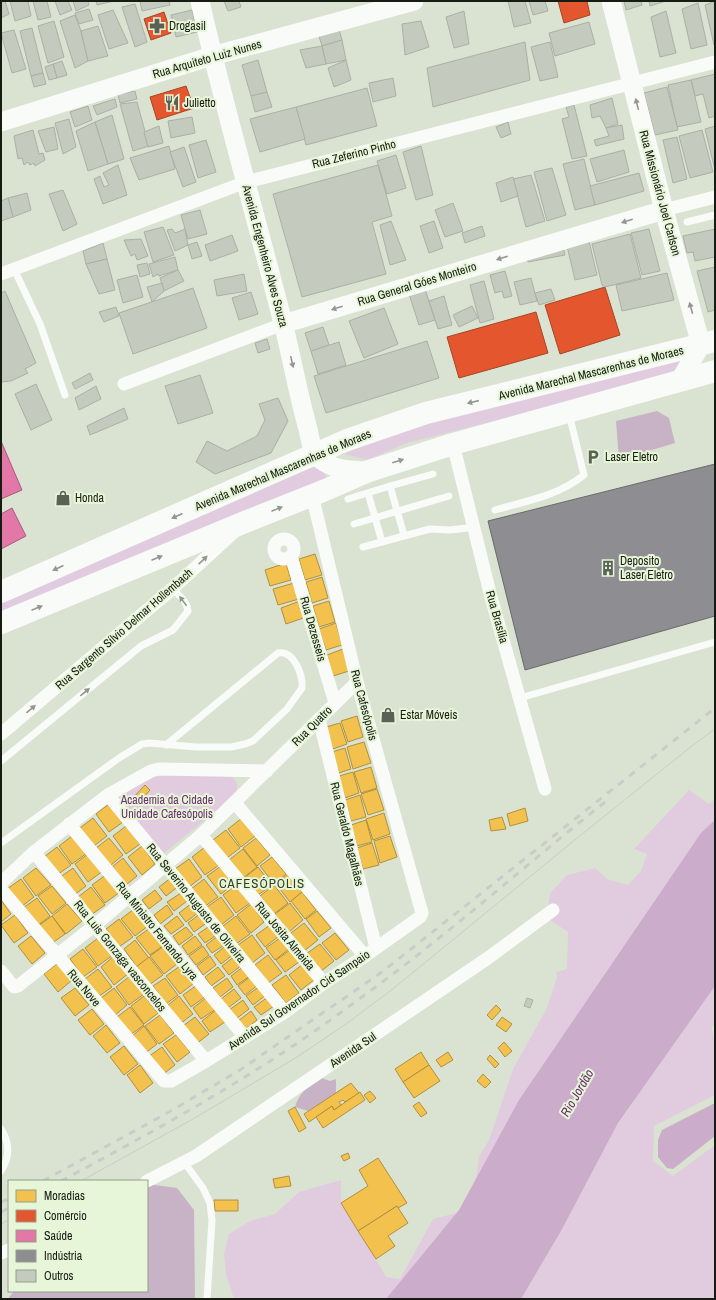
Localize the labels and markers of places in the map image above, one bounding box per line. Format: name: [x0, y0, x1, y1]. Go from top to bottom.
pharmacy icon: Drogasil: [148, 17, 166, 35]
place label: Drogasil: [169, 18, 206, 34]
restaurant icon: Julietto: [163, 94, 181, 112]
place label: Julietto: [184, 95, 216, 111]
parking icon: Laser Eletro: [584, 448, 602, 466]
place label: Laser Eletro: [605, 449, 658, 465]
shop icon: Honda: [54, 489, 72, 507]
place label: Honda: [75, 490, 105, 506]
place label: Deposito Laser Eletro: [620, 553, 673, 583]
building icon: Deposito Laser Eletro: [599, 559, 617, 577]
shop icon: Estar Móveis: [379, 706, 397, 724]
place label: Estar Móveis: [400, 707, 458, 723]

